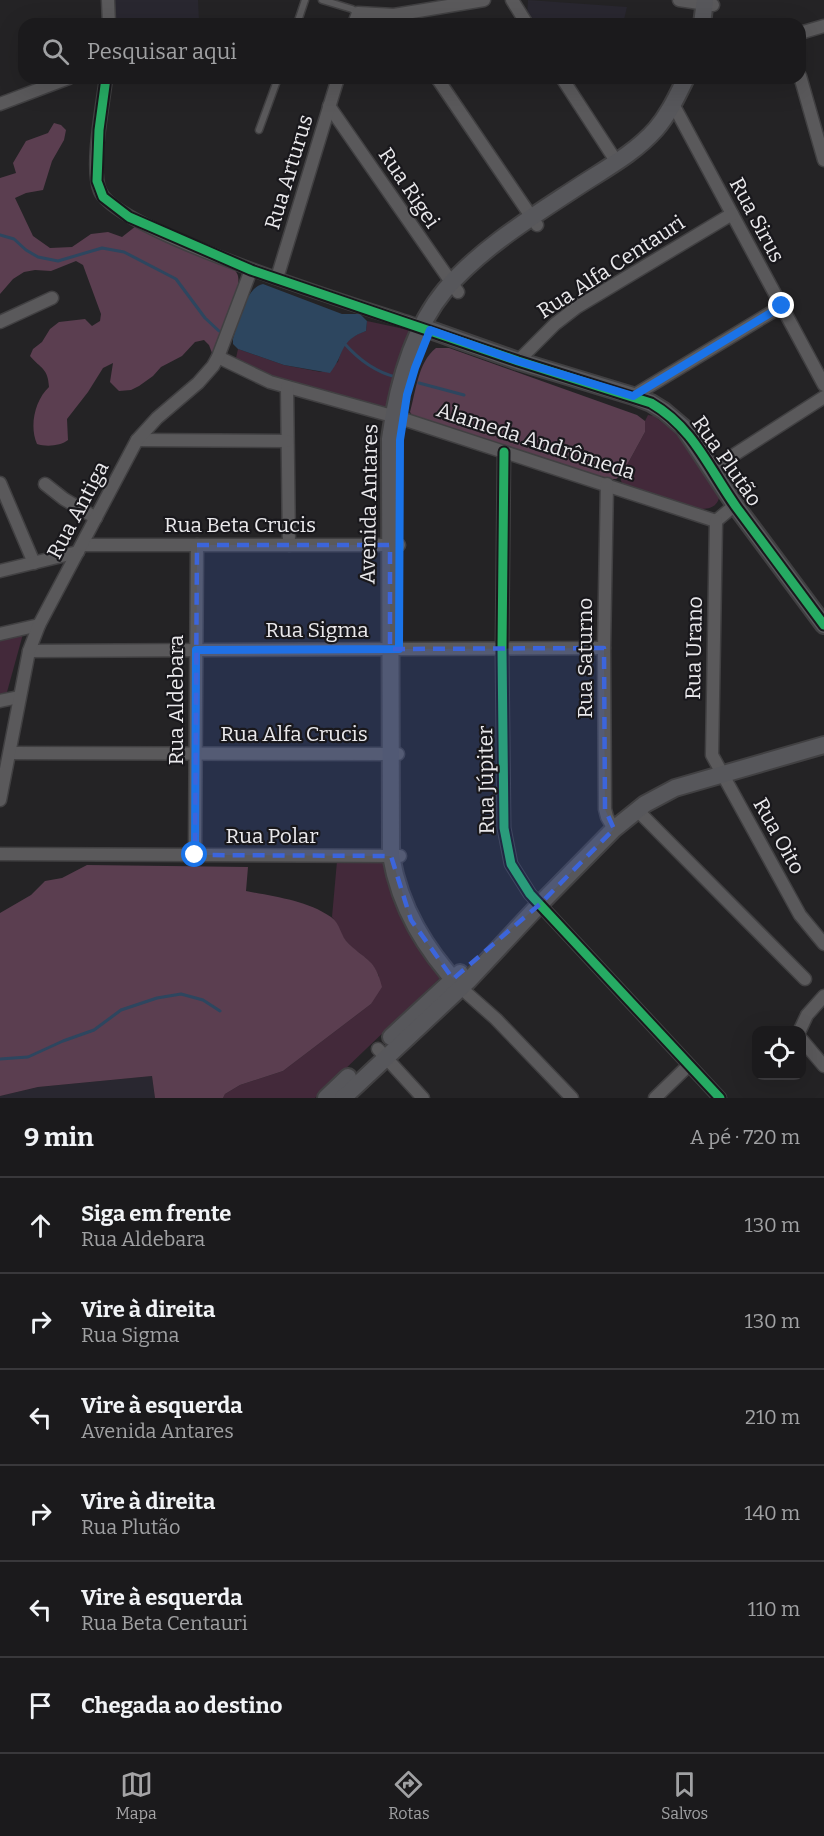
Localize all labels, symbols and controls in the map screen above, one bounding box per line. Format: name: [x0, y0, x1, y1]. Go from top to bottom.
search box: [18, 18, 806, 84]
icon: search: [39, 35, 72, 68]
text: Pesquisar aqui: [87, 38, 237, 65]
street label: Rua Arturus: [259, 111, 319, 233]
street label: Rua Rigei: [373, 143, 445, 233]
street label: Rua Sirus: [724, 173, 790, 267]
street label: Rua Alfa Centauri: [532, 210, 690, 324]
route end: [768, 292, 794, 318]
street label: Alameda Andrômeda: [433, 397, 639, 486]
street label: Rua Plutão: [686, 411, 768, 511]
street label: Avenida Antares: [355, 424, 383, 584]
street label: Rua Antiga: [41, 456, 115, 563]
street label: Rua Beta Crucis: [164, 512, 316, 538]
street label: Rua Urano: [680, 596, 708, 700]
street label: Rua Saturno: [572, 598, 598, 718]
street label: Rua Sigma: [265, 617, 369, 643]
street label: Rua Aldebara: [163, 634, 189, 765]
street label: Rua Alfa Crucis: [220, 721, 368, 747]
street label: Rua Júpiter: [472, 725, 500, 835]
street label: Rua Oito: [747, 793, 811, 879]
street label: Rua Polar: [226, 823, 318, 849]
route start: [181, 841, 207, 867]
map controls: [752, 1026, 806, 1080]
button: locate: [752, 1026, 806, 1080]
text: 9 min: [24, 1122, 94, 1153]
text: A pé · 720 m: [690, 1125, 800, 1149]
text: Siga em frente: [81, 1200, 231, 1227]
icon: ahead: [24, 1209, 57, 1242]
text: 130 m: [745, 1213, 800, 1237]
text: Rua Aldebara: [81, 1227, 205, 1251]
text: Vire à direita: [81, 1296, 215, 1323]
icon: right: [24, 1305, 57, 1338]
text: 130 m: [745, 1309, 800, 1333]
text: Rua Sigma: [81, 1323, 179, 1347]
text: Vire à esquerda: [81, 1392, 242, 1419]
icon: left: [24, 1401, 57, 1434]
text: 210 m: [745, 1405, 800, 1429]
text: Avenida Antares: [81, 1419, 234, 1443]
text: Vire à direita: [81, 1488, 215, 1515]
icon: right: [24, 1497, 57, 1530]
text: 140 m: [744, 1501, 800, 1525]
text: Rua Plutão: [81, 1515, 180, 1539]
text: Vire à esquerda: [81, 1584, 242, 1611]
icon: left: [24, 1593, 57, 1626]
text: 110 m: [748, 1597, 800, 1621]
text: Rua Beta Centauri: [81, 1611, 248, 1635]
icon: arrive: [24, 1689, 57, 1722]
text: Chegada ao destino: [81, 1692, 282, 1719]
tab: Mapa: [116, 1768, 157, 1823]
tab: Rotas: [388, 1768, 430, 1823]
tab: Salvos: [661, 1768, 708, 1823]

